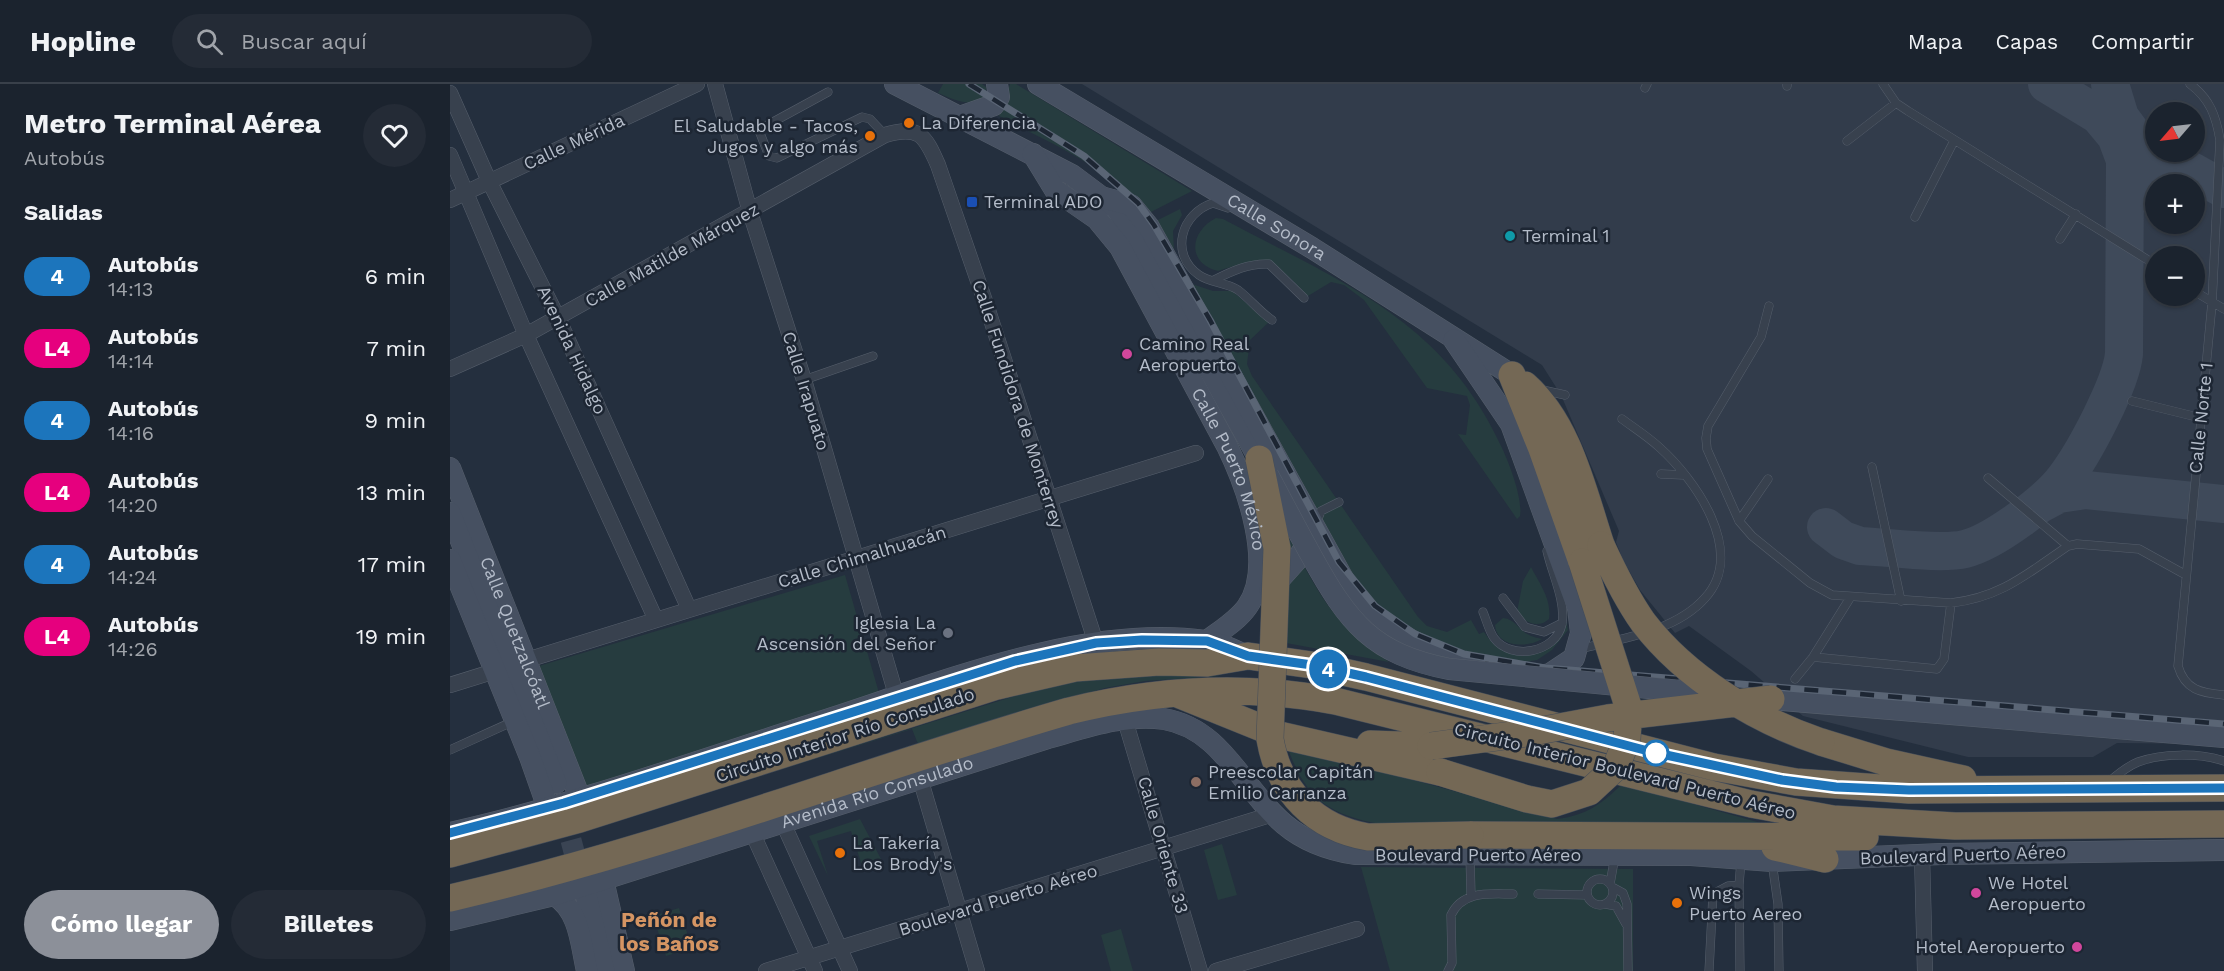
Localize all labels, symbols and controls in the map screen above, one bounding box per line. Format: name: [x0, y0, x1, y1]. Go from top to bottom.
search box: [172, 14, 592, 68]
text: Hopline: [30, 25, 136, 58]
icon: search: [193, 25, 226, 58]
text: Buscar aquí: [241, 29, 367, 54]
text: Mapa: [1908, 29, 1963, 54]
text: Capas: [1996, 29, 2058, 54]
text: Compartir: [2091, 29, 2194, 54]
north arrow: [2145, 102, 2205, 162]
map controls: [2145, 102, 2205, 306]
button: heart: [363, 104, 426, 167]
text: Metro Terminal Aérea: [24, 107, 321, 140]
street label: Calle Mérida: [520, 109, 628, 174]
place label: La Diferencia: [921, 112, 1036, 133]
place label: El Saludable - Tacos, Jugos y algo más: [673, 115, 858, 157]
marker: La Diferencia: [902, 116, 916, 130]
marker: El Saludable - Tacos, Jugos y algo más: [863, 129, 877, 143]
text: Autobús: [24, 146, 105, 170]
button: +: [2145, 174, 2205, 234]
street label: Calle Sonora: [1223, 189, 1330, 264]
place label: Terminal ADO: [984, 191, 1103, 212]
marker: Terminal ADO: [965, 195, 979, 209]
street label: Calle Matilde Márquez: [581, 198, 762, 311]
text: Salidas: [24, 200, 103, 225]
place label: Terminal 1: [1522, 225, 1610, 246]
marker: Terminal 1: [1503, 229, 1517, 243]
button: −: [2145, 246, 2205, 306]
text: Autobús: [108, 252, 198, 277]
text: 4: [50, 264, 64, 289]
text: 6 min: [365, 264, 426, 289]
text: 14:13: [108, 277, 153, 301]
street label: Calle Fundidora de Monterrey: [968, 277, 1069, 531]
street label: Avenida Hidalgo: [533, 282, 611, 417]
text: Autobús: [108, 324, 198, 349]
street label: Calle Irapuato: [778, 329, 835, 453]
place label: Camino Real Aeropuerto: [1139, 333, 1250, 375]
text: L4: [44, 336, 70, 361]
text: 7 min: [366, 336, 426, 361]
marker: Camino Real Aeropuerto: [1120, 347, 1134, 361]
text: 14:14: [108, 349, 154, 373]
street label: Calle Norte 1: [2184, 361, 2217, 474]
street label: Calle Puerto México: [1188, 384, 1270, 552]
text: Autobús: [108, 396, 198, 421]
text: 4: [50, 408, 64, 433]
text: 9 min: [364, 408, 426, 433]
text: 14:16: [108, 421, 154, 445]
text: Autobús: [108, 468, 198, 493]
text: L4: [44, 480, 70, 505]
text: 13 min: [357, 480, 426, 505]
text: 14:20: [108, 493, 158, 517]
street label: Calle Chimalhuacán: [775, 521, 949, 592]
text: Autobús: [108, 540, 198, 565]
text: 4: [50, 552, 64, 577]
text: 17 min: [358, 552, 426, 577]
street label: Calle Quetzalcóatl: [476, 554, 555, 712]
text: 14:24: [108, 565, 157, 589]
text: Autobús: [108, 612, 198, 637]
place label: Iglesia La Ascensión del Señor: [757, 612, 936, 654]
text: L4: [44, 624, 70, 649]
text: 19 min: [356, 624, 426, 649]
marker: Iglesia La Ascensión del Señor: [941, 626, 955, 640]
text: 14:26: [108, 637, 158, 661]
line badge: 4: [1308, 650, 1348, 688]
text: 4: [1321, 657, 1335, 682]
street label: Circuito Interior Río Consulado: [713, 683, 977, 786]
street label: Circuito Interior Boulevard Puerto Aéreo: [1452, 718, 1798, 823]
unlabelled marker: [1643, 740, 1669, 766]
street label: Avenida Río Consulado: [778, 751, 976, 832]
place label: Preescolar Capitán Emilio Carranza: [1208, 761, 1373, 803]
street label: Calle Oriente 33: [1134, 774, 1193, 916]
marker: Preescolar Capitán Emilio Carranza: [1189, 775, 1203, 789]
place label: La Takería Los Brody's: [852, 832, 953, 874]
street label: Boulevard Puerto Aéreo: [1859, 840, 2067, 869]
street label: Boulevard Puerto Aéreo: [1375, 844, 1581, 865]
marker: La Takería Los Brody's: [833, 846, 847, 860]
street label: Boulevard Puerto Aéreo: [896, 859, 1100, 940]
place label: We Hotel Aeropuerto: [1988, 872, 2086, 914]
place label: Wings Puerto Aereo: [1689, 882, 1802, 924]
marker: We Hotel Aeropuerto: [1969, 886, 1983, 900]
button: Cómo llegar: [24, 890, 219, 959]
button: Billetes: [231, 890, 426, 959]
marker: Wings Puerto Aereo: [1670, 896, 1684, 910]
district label: Peñón de los Baños: [619, 907, 719, 956]
place label: Hotel Aeropuerto: [1915, 936, 2065, 957]
marker: Hotel Aeropuerto: [2070, 940, 2084, 954]

